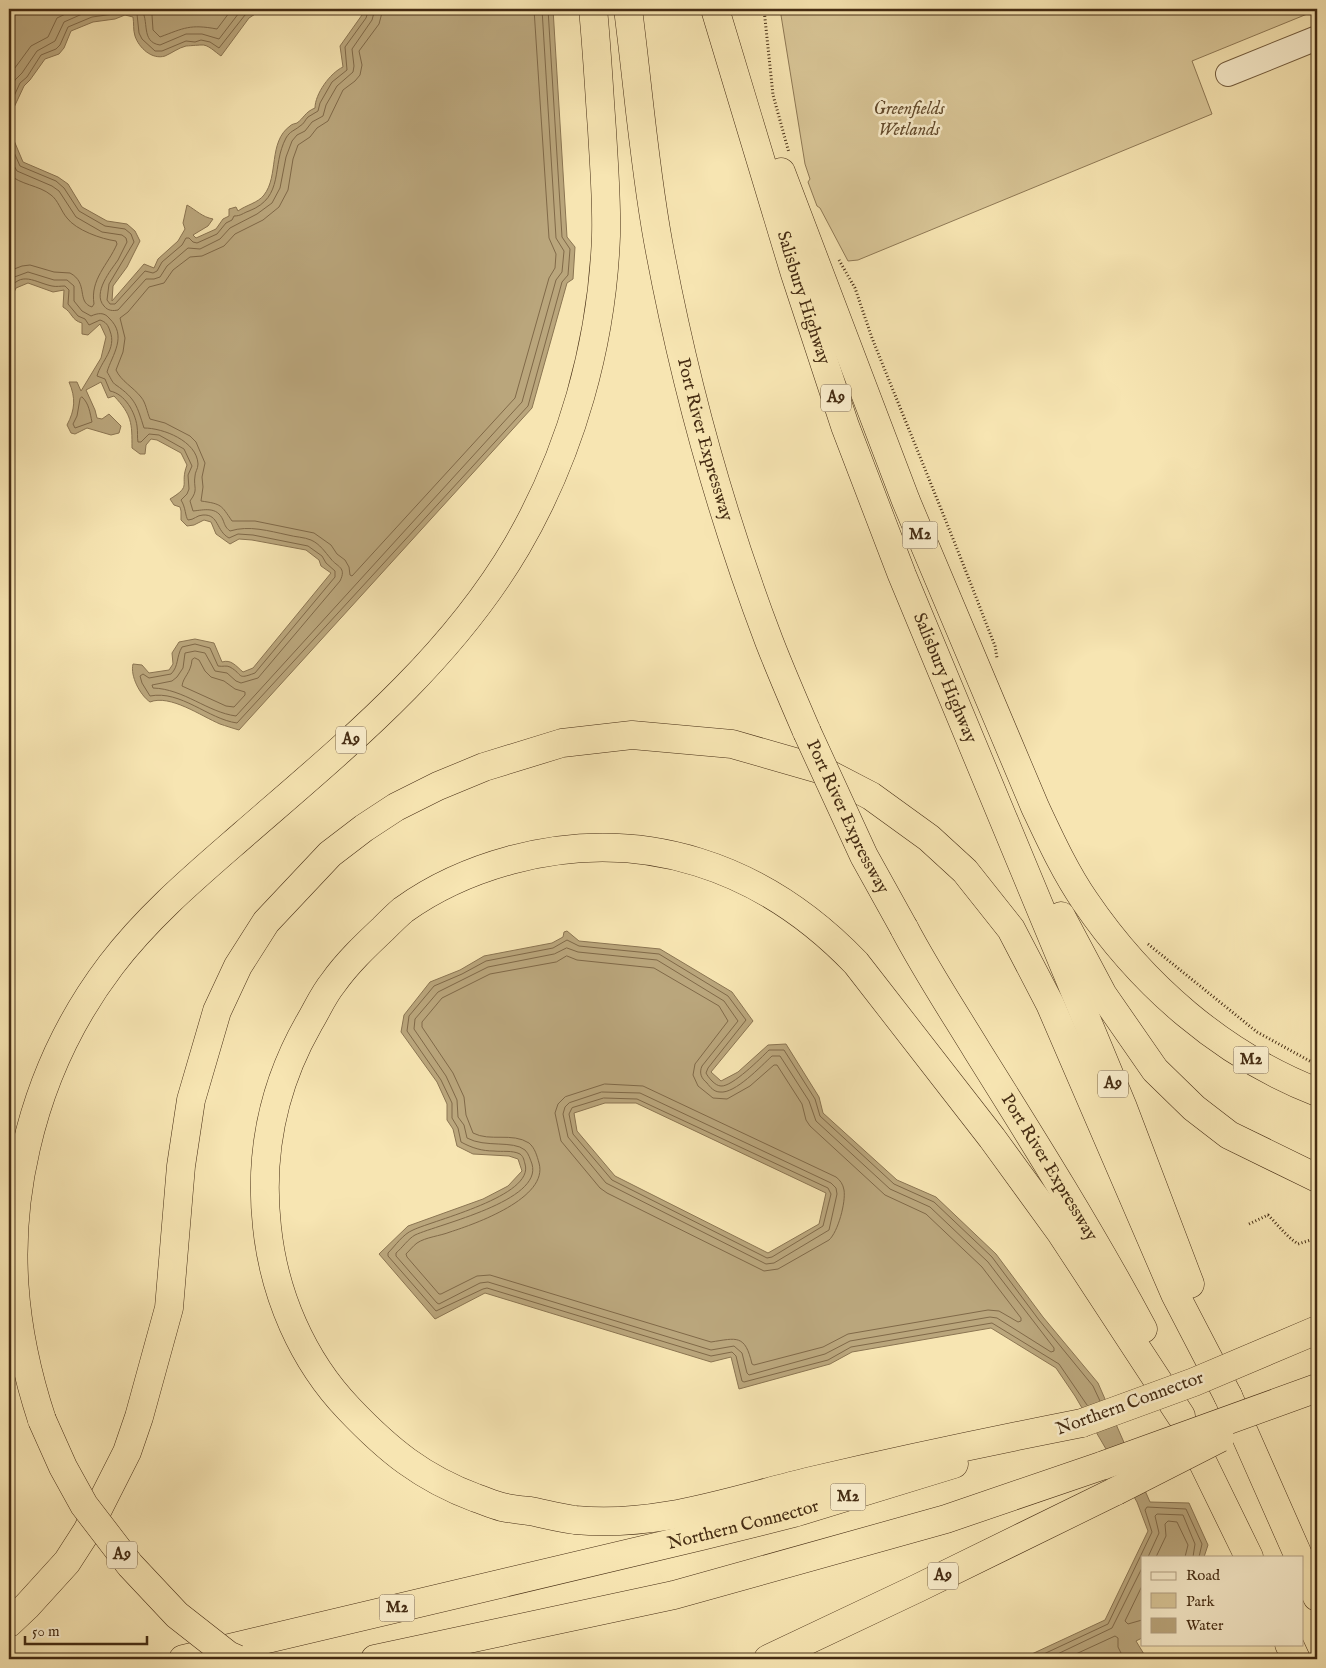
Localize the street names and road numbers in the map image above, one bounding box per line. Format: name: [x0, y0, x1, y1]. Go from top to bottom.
street label: Salisbury Highway: [771, 228, 836, 368]
street label: Port River Expressway: [671, 356, 738, 524]
road number: A9: [821, 384, 851, 412]
road number: M2: [902, 522, 938, 548]
street label: Salisbury Highway: [908, 609, 982, 747]
road number: A9: [336, 726, 366, 754]
street label: Port River Expressway: [801, 736, 894, 898]
road number: M2: [1234, 1046, 1268, 1074]
road number: A9: [1098, 1070, 1128, 1098]
street label: Port River Expressway: [996, 1089, 1103, 1245]
street label: Northern Connector: [1053, 1366, 1207, 1441]
road number: M2: [830, 1484, 866, 1510]
street label: Northern Connector: [665, 1494, 822, 1555]
road number: A9: [107, 1542, 137, 1568]
road number: A9: [928, 1562, 958, 1590]
road number: M2: [380, 1595, 414, 1622]

